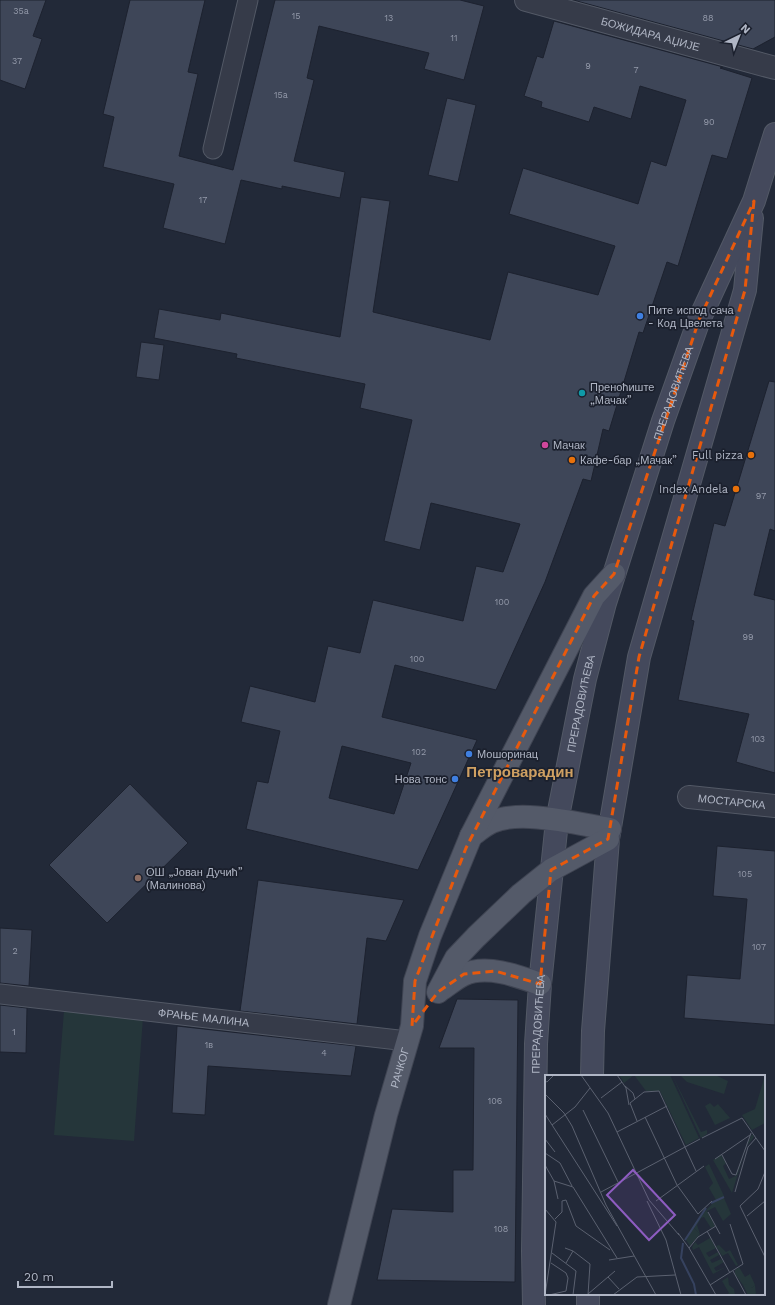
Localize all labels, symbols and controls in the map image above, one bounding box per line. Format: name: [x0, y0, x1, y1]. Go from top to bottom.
house number: 35a: [13, 6, 29, 16]
house number: 15: [292, 11, 300, 21]
house number: 13: [385, 13, 393, 23]
house number: 88: [702, 13, 714, 23]
street label: БОЖИДАРА АЏИЈЕ: [599, 15, 701, 54]
north arrow: [719, 16, 759, 56]
text: N: [738, 22, 753, 37]
house number: 11: [450, 33, 458, 43]
house number: 37: [12, 56, 22, 66]
house number: 9: [585, 61, 591, 71]
house number: 7: [633, 65, 639, 75]
house number: 15a: [274, 90, 288, 100]
house number: 90: [703, 117, 715, 127]
house number: 17: [199, 195, 207, 205]
place label: Пите испод сача - Код Цвелета: [648, 304, 735, 330]
marker: Пите испод сача - Код Цвелета: [635, 311, 645, 321]
street label: ПРЕРАДОВИЋЕВА: [651, 344, 696, 442]
place label: Преноћиште „Мачак”: [590, 381, 654, 407]
marker: Преноћиште „Мачак”: [577, 388, 587, 398]
place label: Мачак: [553, 439, 585, 452]
marker: Мачак: [540, 440, 550, 450]
place label: Full pizza: [692, 449, 743, 462]
marker: Full pizza: [746, 450, 756, 460]
place label: Кафе-бар „Мачак”: [580, 454, 677, 467]
marker: Кафе-бар „Мачак”: [567, 455, 577, 465]
place label: Index Andela: [659, 483, 728, 496]
marker: Index Andela: [731, 484, 741, 494]
house number: 97: [756, 491, 766, 501]
house number: 100: [495, 597, 510, 607]
house number: 99: [742, 632, 754, 642]
street label: ПРЕРАДОВИЋЕВА: [565, 653, 598, 753]
house number: 100: [410, 654, 425, 664]
house number: 103: [751, 734, 765, 744]
house number: 102: [412, 747, 426, 757]
place label: Мошоринац: [477, 748, 539, 761]
marker: Мошоринац: [464, 749, 474, 759]
district label: Петроварадин: [466, 763, 574, 781]
place label: Нова тонс: [395, 773, 447, 786]
marker: Нова тонс: [450, 774, 460, 784]
street label: МОСТАРСКА: [697, 792, 767, 812]
place label: ОШ „Јован Дучић” (Малинова): [146, 866, 243, 892]
house number: 105: [738, 869, 752, 879]
marker: ОШ „Јован Дучић” (Малинова): [133, 873, 143, 883]
house number: 107: [752, 942, 766, 952]
house number: 2: [12, 946, 18, 956]
street label: ПРЕРАДОВИЋЕВА: [530, 973, 548, 1074]
street label: ФРАЊЕ МАЛИНА: [157, 1006, 251, 1030]
house number: 1: [12, 1027, 16, 1037]
house number: 1в: [205, 1040, 213, 1050]
street label: РАЧКОГ: [388, 1046, 412, 1089]
house number: 4: [321, 1048, 327, 1058]
inset map: [545, 1075, 765, 1295]
house number: 106: [488, 1096, 502, 1106]
house number: 108: [494, 1224, 508, 1234]
scale bar: [18, 1263, 112, 1289]
text: 20 m: [24, 1270, 54, 1284]

